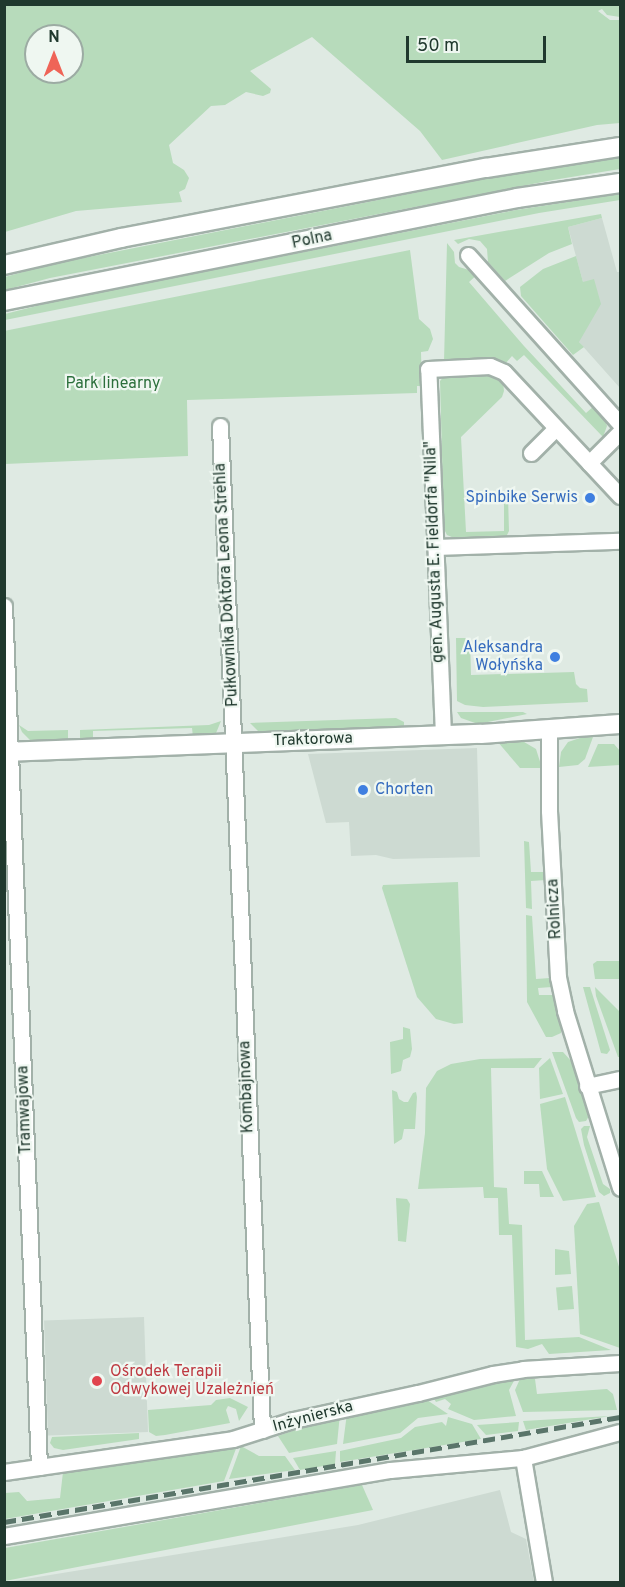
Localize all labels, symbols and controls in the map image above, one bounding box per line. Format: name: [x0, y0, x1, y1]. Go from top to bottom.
north arrow: [24, 24, 84, 84]
scale bar: [409, 24, 548, 62]
text: N: [48, 28, 60, 48]
text: 50 m: [417, 35, 459, 58]
street label: Polna: [290, 226, 334, 254]
park label: Park linearny: [65, 374, 161, 394]
street label: gen. Augusta E. Fieldorfa "Nila": [422, 440, 448, 664]
street label: Pułkownika Doktora Leona Strehla: [211, 463, 243, 707]
place label: Spinbike Serwis: [466, 488, 578, 508]
marker: Spinbike Serwis: [583, 491, 597, 505]
place label: Aleksandra Wołyńska: [463, 638, 543, 676]
marker: Aleksandra Wołyńska: [548, 650, 562, 664]
street label: Traktorowa: [273, 729, 353, 751]
place label: Chorten: [375, 780, 434, 800]
marker: Chorten: [356, 783, 370, 797]
street label: Rolnicza: [544, 878, 566, 940]
street label: Kombajnowa: [236, 1040, 258, 1134]
street label: Tramwajowa: [14, 1065, 36, 1155]
place label: Ośrodek Terapii Odwykowej Uzależnień: [110, 1362, 274, 1400]
marker: Ośrodek Terapii Odwykowej Uzależnień: [88, 1372, 106, 1390]
street label: Inżynierska: [271, 1397, 355, 1437]

